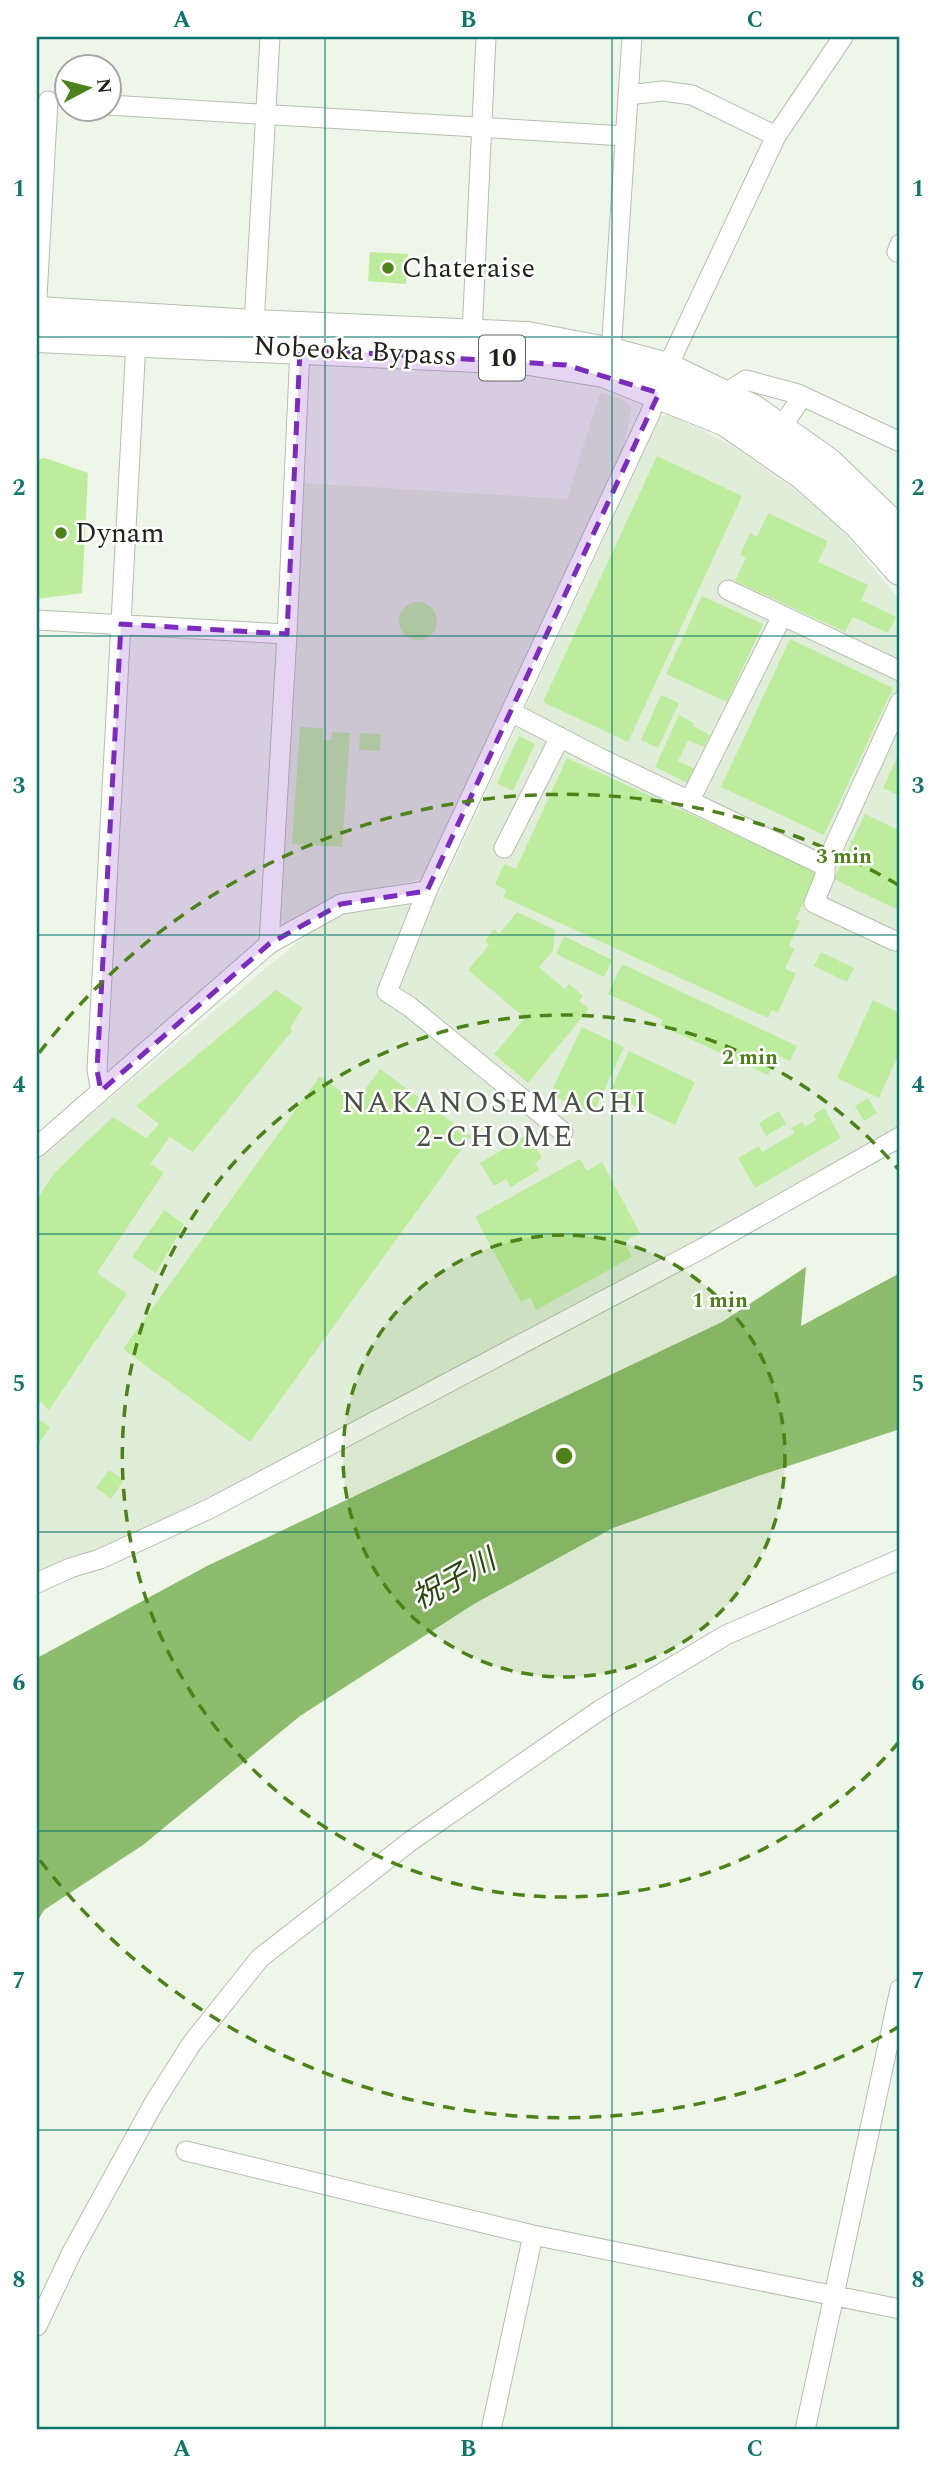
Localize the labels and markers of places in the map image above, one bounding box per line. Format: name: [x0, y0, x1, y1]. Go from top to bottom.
place label: Chateraise: [402, 247, 535, 290]
marker: Chateraise: [380, 260, 396, 276]
place label: Dynam: [75, 512, 165, 555]
marker: Dynam: [53, 525, 69, 541]
centre of rings: [552, 1444, 576, 1468]

